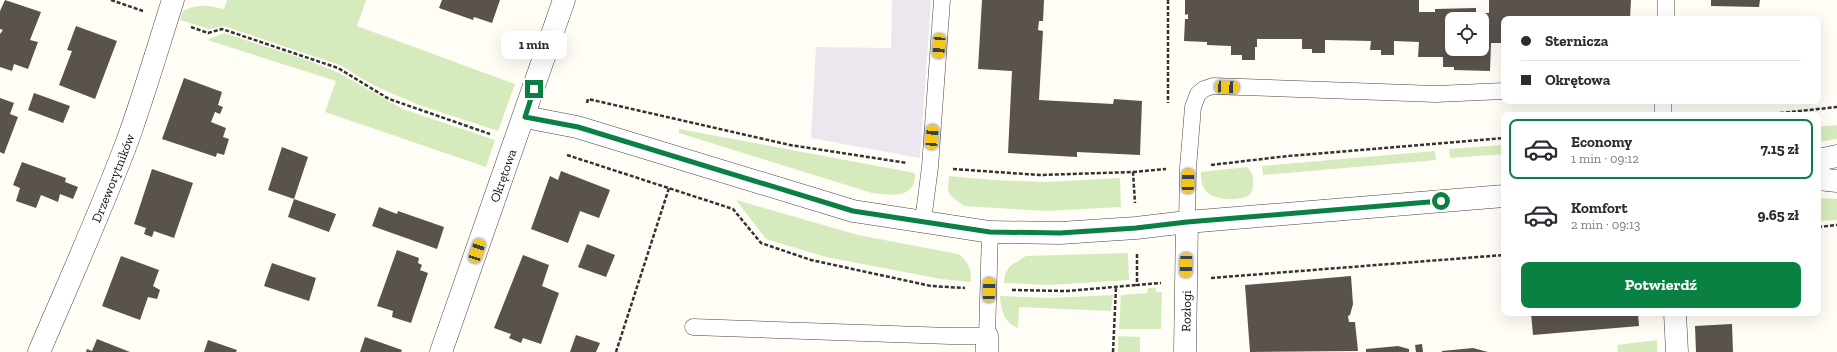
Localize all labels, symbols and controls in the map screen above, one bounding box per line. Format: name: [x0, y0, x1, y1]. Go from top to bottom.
map controls: [1445, 12, 1489, 56]
button: locate: [1445, 12, 1489, 56]
callout: 1 min: [501, 31, 567, 59]
text: Sternicza: [1545, 32, 1608, 50]
car: [932, 34, 946, 58]
text: 1 min: [519, 37, 549, 52]
text: Okrętowa: [1545, 71, 1610, 89]
route end: [525, 80, 543, 98]
car: [1215, 80, 1239, 94]
car: [925, 125, 939, 149]
icon: car: [1523, 131, 1559, 167]
street label: Drzeworytników: [89, 132, 137, 225]
text: Economy: [1571, 133, 1632, 151]
text: 7.15 zł: [1760, 140, 1799, 158]
street label: Okrętowa: [487, 146, 520, 204]
text: 1 min · 09:12: [1571, 151, 1639, 166]
car: [1182, 169, 1194, 193]
route start: [1432, 192, 1450, 210]
icon: car: [1523, 197, 1559, 233]
text: Komfort: [1571, 199, 1627, 217]
text: 9.65 zł: [1758, 206, 1799, 224]
text: 2 min · 09:13: [1571, 217, 1640, 232]
car: [467, 238, 487, 264]
car: [1180, 253, 1192, 277]
button: Potwierdź: [1521, 262, 1801, 308]
car: [983, 278, 995, 302]
street label: Rozłogi: [1178, 290, 1194, 332]

